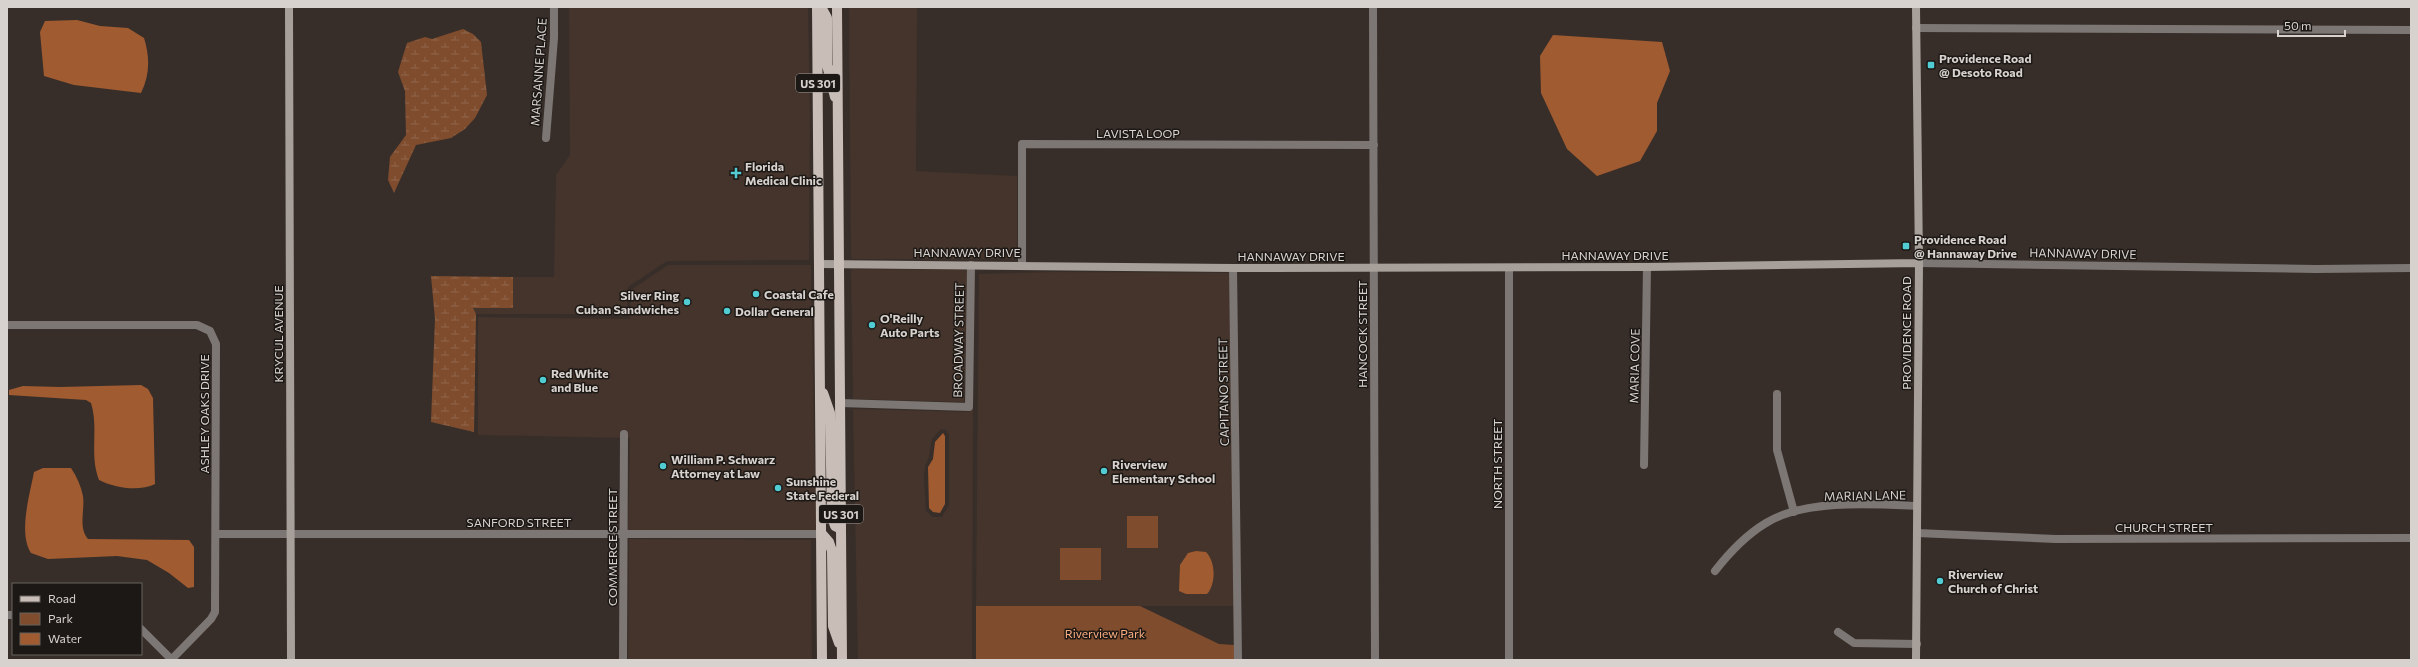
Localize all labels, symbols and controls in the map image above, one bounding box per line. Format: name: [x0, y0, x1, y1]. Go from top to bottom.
scale bar: [2278, 12, 2345, 38]
street label: MARSANNE PLACE: [527, 17, 549, 127]
text: 50 m: [2284, 18, 2312, 32]
place label: Providence Road @ Desoto Road: [1939, 51, 2031, 79]
marker: Providence Road @ Desoto Road: [1926, 60, 1936, 70]
road number: US 301: [796, 74, 840, 92]
street label: LAVISTA LOOP: [1096, 126, 1180, 140]
place label: Florida Medical Clinic: [745, 159, 822, 187]
marker: Florida Medical Clinic: [730, 167, 742, 179]
place label: Providence Road @ Hannaway Drive: [1914, 232, 2017, 260]
marker: Providence Road @ Hannaway Drive: [1901, 241, 1911, 251]
street label: HANNAWAY DRIVE: [913, 245, 1021, 259]
street label: HANNAWAY DRIVE: [2029, 245, 2137, 261]
street label: HANNAWAY DRIVE: [1561, 248, 1669, 262]
street label: HANNAWAY DRIVE: [1237, 249, 1345, 263]
street label: PROVIDENCE ROAD: [1899, 276, 1913, 390]
street label: HANCOCK STREET: [1355, 280, 1369, 388]
street label: BROADWAY STREET: [950, 282, 966, 398]
street label: KRYCUL AVENUE: [271, 286, 285, 383]
place label: Coastal Cafe: [764, 287, 834, 301]
place label: Silver Ring Cuban Sandwiches: [576, 288, 679, 316]
marker: Coastal Cafe: [751, 289, 761, 299]
marker: Silver Ring Cuban Sandwiches: [682, 297, 692, 307]
place label: Dollar General: [735, 304, 814, 318]
marker: Dollar General: [722, 306, 732, 316]
place label: O'Reilly Auto Parts: [880, 311, 940, 339]
marker: O'Reilly Auto Parts: [867, 320, 877, 330]
street label: MARIA COVE: [1626, 328, 1642, 404]
street label: CAPITANO STREET: [1215, 338, 1231, 446]
street label: ASHLEY OAKS DRIVE: [197, 354, 211, 474]
place label: Red White and Blue: [551, 366, 609, 394]
marker: Red White and Blue: [538, 375, 548, 385]
street label: NORTH STREET: [1490, 419, 1504, 509]
place label: William P. Schwarz Attorney at Law: [671, 452, 775, 480]
place label: Riverview Elementary School: [1112, 457, 1215, 485]
marker: William P. Schwarz Attorney at Law: [658, 461, 668, 471]
marker: Riverview Elementary School: [1099, 466, 1109, 476]
place label: Sunshine State Federal: [786, 474, 859, 502]
marker: Sunshine State Federal: [773, 483, 783, 493]
street label: MARIAN LANE: [1824, 487, 1906, 503]
street label: COMMERCE STREET: [605, 488, 619, 606]
road number: US 301: [819, 505, 863, 523]
street label: SANFORD STREET: [467, 515, 572, 529]
street label: CHURCH STREET: [2115, 520, 2213, 534]
place label: Riverview Church of Christ: [1948, 567, 2038, 595]
marker: Riverview Church of Christ: [1935, 576, 1945, 586]
legend: [12, 583, 142, 655]
text: Road: [48, 591, 76, 605]
text: Park: [48, 611, 74, 625]
park label: Riverview Park: [1065, 626, 1146, 640]
text: Water: [48, 631, 82, 645]

